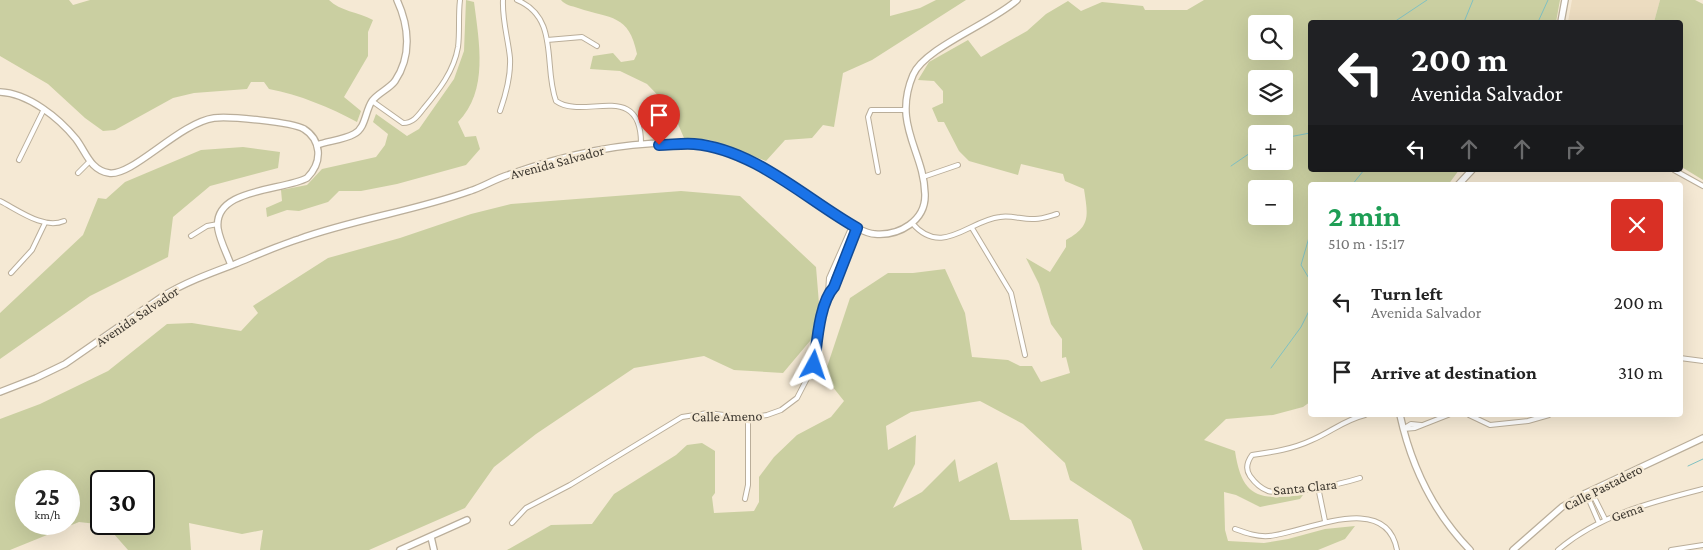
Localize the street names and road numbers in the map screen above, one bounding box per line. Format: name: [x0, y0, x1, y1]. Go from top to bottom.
street label: Avenida Salvador: [508, 142, 606, 182]
street label: Avenida Salvador: [92, 282, 182, 350]
street label: Calle Ameno: [692, 407, 762, 425]
street label: Calle Pastadero: [1561, 460, 1645, 514]
street label: Santa Clara: [1272, 476, 1338, 498]
street label: Gema: [1609, 499, 1646, 525]

